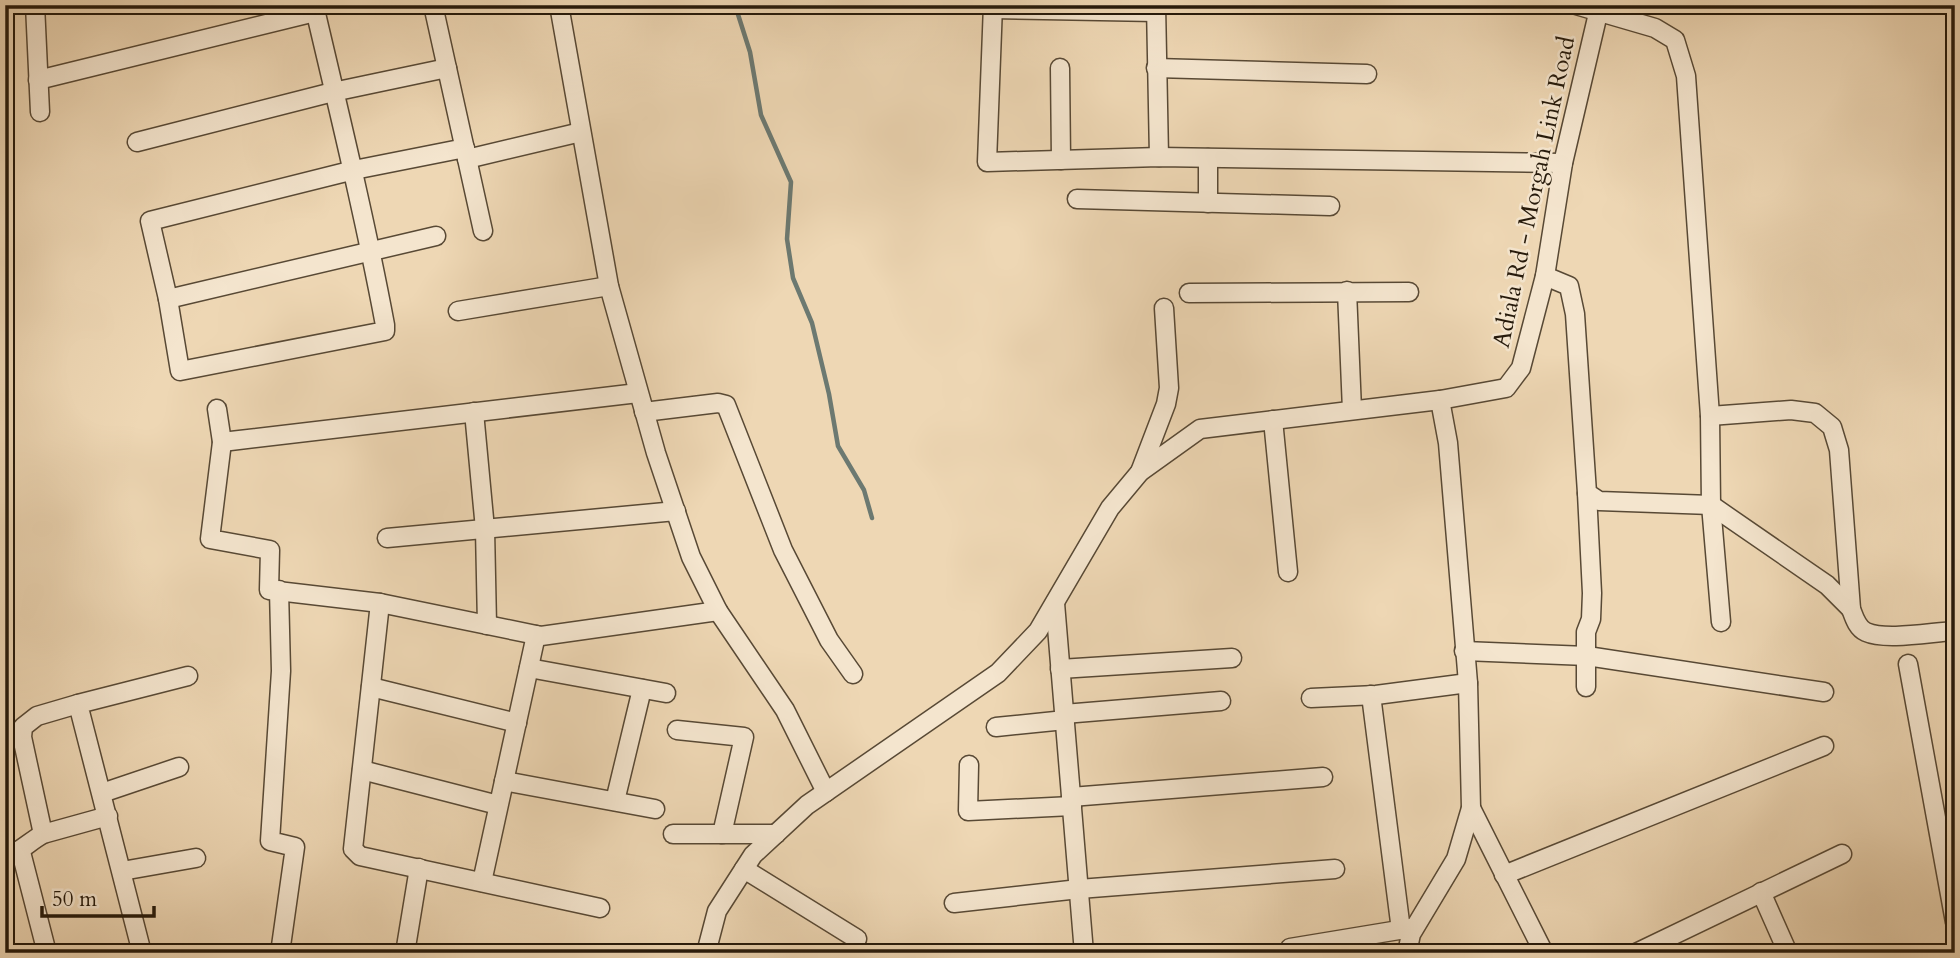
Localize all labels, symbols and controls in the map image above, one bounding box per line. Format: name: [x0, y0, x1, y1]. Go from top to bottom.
street label: Adiala Rd - Morgah Link Road: [1485, 33, 1583, 351]
scale bar: [42, 874, 154, 918]
text: 50 m: [52, 885, 97, 914]

